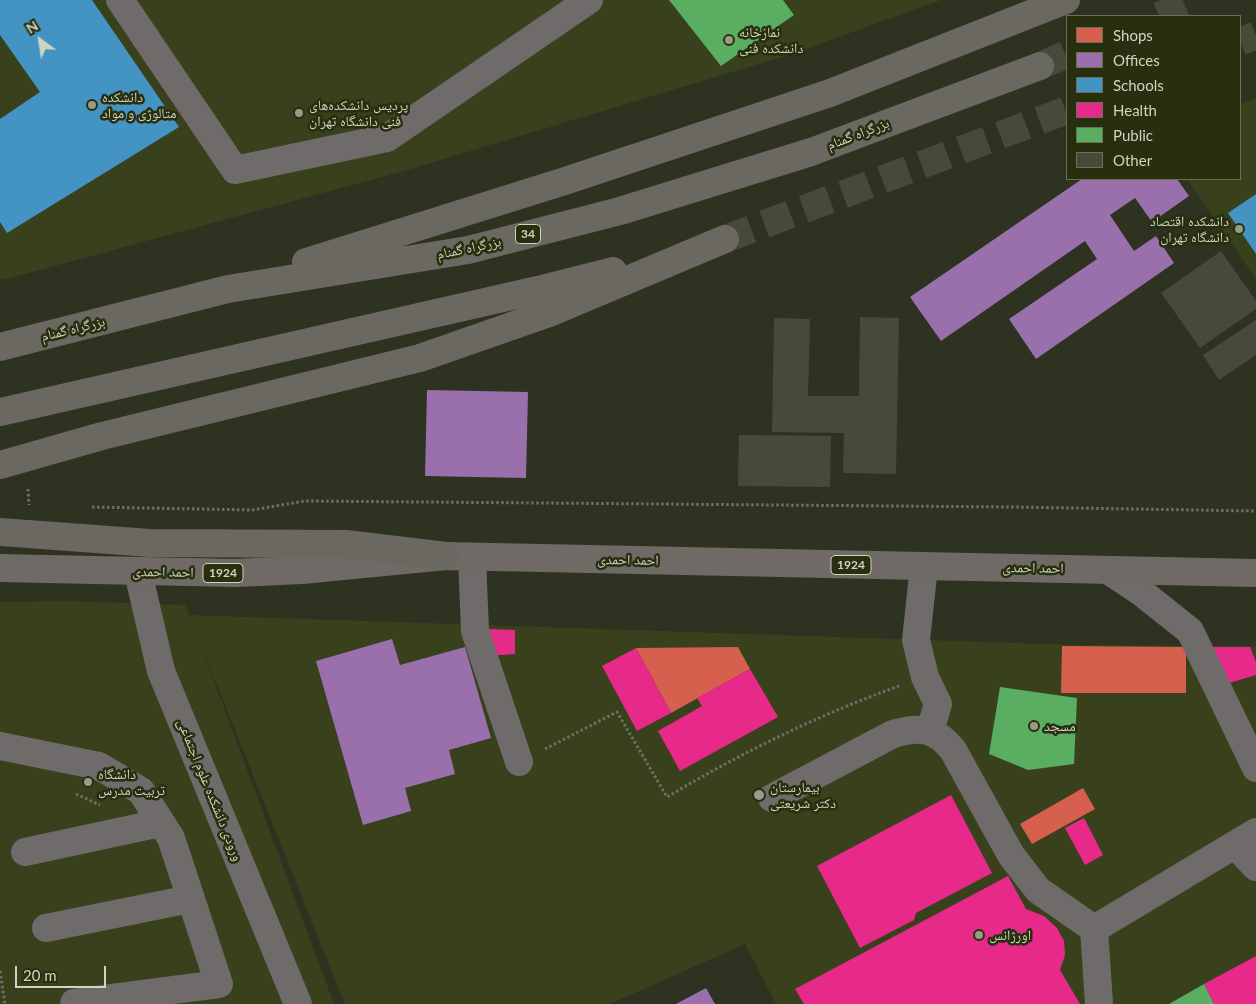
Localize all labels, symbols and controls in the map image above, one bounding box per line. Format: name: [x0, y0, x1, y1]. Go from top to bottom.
north arrow: [15, 15, 65, 65]
legend: [1066, 15, 1241, 180]
text: N: [23, 17, 41, 37]
place label: نمازخانه دانشکده فنی: [739, 24, 803, 56]
text: Shops: [1113, 26, 1153, 44]
marker: نمازخانه دانشکده فنی: [723, 34, 735, 46]
text: Offices: [1113, 51, 1160, 69]
text: Schools: [1113, 76, 1164, 94]
place label: دانشکده متالوژی و مواد: [102, 89, 176, 121]
place label: پردیس دانشکده‌های فنی دانشگاه تهران: [309, 97, 408, 130]
marker: دانشکده متالوژی و مواد: [86, 99, 98, 111]
text: Health: [1113, 101, 1157, 119]
marker: پردیس دانشکده‌های فنی دانشگاه تهران: [293, 107, 305, 119]
street label: بزرگراه گمنام: [825, 114, 891, 154]
text: Public: [1113, 126, 1153, 144]
text: Other: [1113, 151, 1152, 169]
place label: دانشکده اقتصاد دانشگاه تهران: [1150, 213, 1229, 246]
marker: دانشکده اقتصاد دانشگاه تهران: [1233, 223, 1245, 235]
road number: 34: [516, 224, 540, 243]
street label: بزرگراه گمنام: [435, 233, 503, 263]
street label: بزرگراه گمنام: [39, 313, 107, 345]
street label: احمد احمدی: [597, 551, 659, 569]
road number: 1924: [831, 556, 871, 574]
street label: احمد احمدی: [1002, 559, 1064, 577]
street label: احمد احمدی: [132, 563, 194, 581]
road number: 1924: [203, 564, 243, 582]
street label: ورودی دانشکده علوم اجتماعی: [174, 716, 246, 864]
place label: مسجد: [1044, 718, 1076, 734]
marker: مسجد: [1028, 720, 1040, 732]
place label: دانشگاه تربیت مدرس: [98, 766, 165, 799]
marker: دانشگاه تربیت مدرس: [82, 776, 94, 788]
place label: بیمارستان دکتر شریعتی: [770, 779, 836, 812]
marker: بیمارستان دکتر شریعتی: [752, 788, 766, 802]
place label: اورژانس: [989, 927, 1031, 943]
marker: اورژانس: [973, 929, 985, 941]
scale bar: [18, 956, 109, 988]
text: 20 m: [23, 966, 57, 984]

